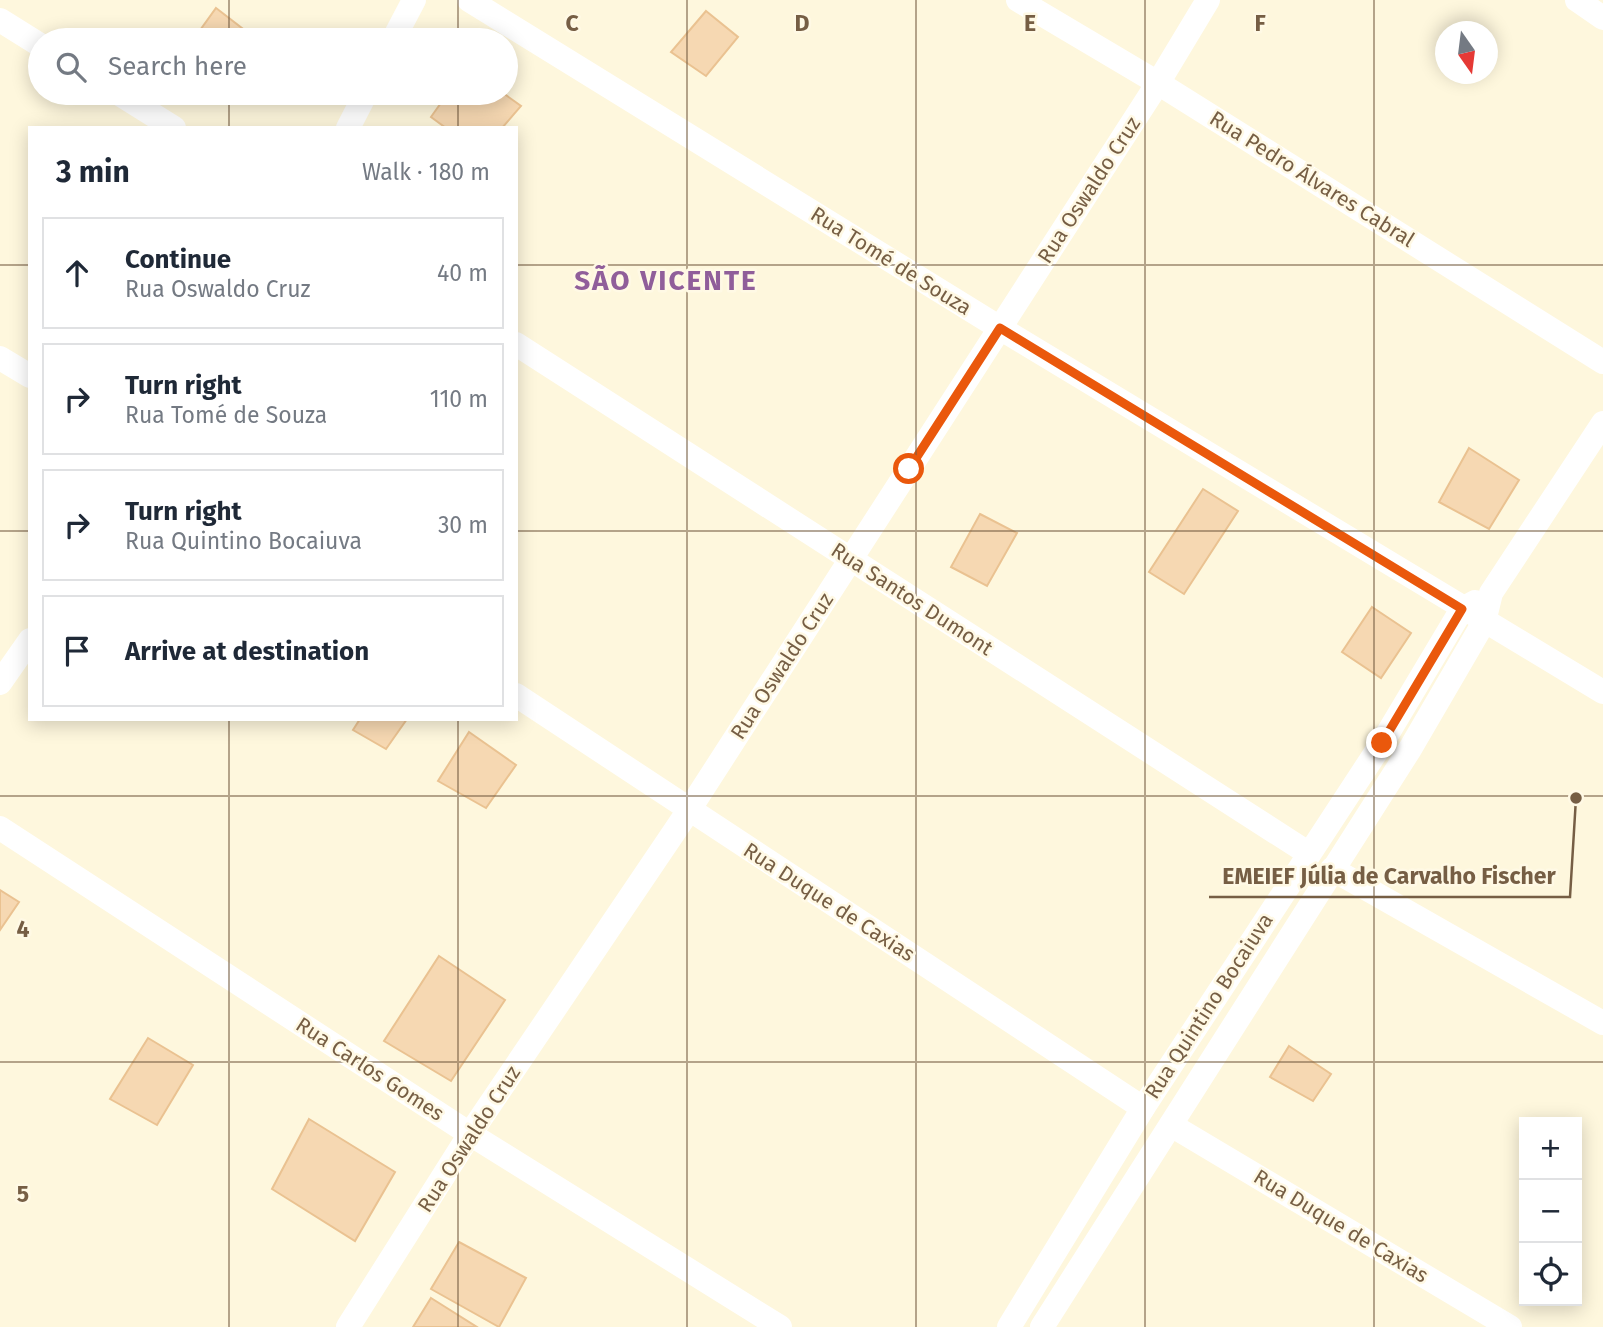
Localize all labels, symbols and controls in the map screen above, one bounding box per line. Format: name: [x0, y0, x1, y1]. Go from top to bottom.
text: C: [565, 9, 579, 37]
text: D: [795, 9, 810, 37]
text: E: [1024, 9, 1036, 37]
text: F: [1254, 9, 1266, 37]
north arrow: [1435, 21, 1498, 84]
search box: [28, 28, 518, 105]
icon: search: [52, 48, 90, 86]
text: Search here: [108, 51, 247, 82]
street label: Rua Pedro Álvares Cabral: [1205, 105, 1419, 253]
street label: Rua Oswaldo Cruz: [1032, 112, 1146, 268]
text: 3 min: [56, 154, 130, 190]
text: Walk · 180 m: [362, 158, 490, 186]
street label: Rua Tomé de Souza: [806, 201, 976, 321]
text: Continue: [125, 244, 231, 275]
icon: ahead: [58, 254, 96, 292]
text: 40 m: [437, 259, 488, 287]
district label: SÃO VICENTE: [574, 264, 758, 297]
text: Rua Oswaldo Cruz: [125, 275, 311, 303]
text: Turn right: [125, 370, 242, 401]
icon: right: [58, 380, 96, 418]
text: 110 m: [430, 385, 488, 413]
text: Rua Tomé de Souza: [125, 401, 327, 429]
route start: [893, 453, 924, 484]
text: Turn right: [125, 496, 242, 527]
icon: right: [58, 506, 96, 544]
text: 30 m: [438, 511, 488, 539]
text: Rua Quintino Bocaiuva: [125, 527, 362, 555]
street label: Rua Santos Dumont: [826, 537, 998, 661]
street label: Rua Oswaldo Cruz: [725, 588, 839, 744]
icon: arrive: [58, 632, 96, 670]
text: Arrive at destination: [125, 636, 369, 667]
route end: [1366, 727, 1397, 758]
street label: Rua Duque de Caxias: [738, 837, 920, 967]
callout: EMEIEF Júlia de Carvalho Fischer: [1209, 853, 1570, 897]
text: EMEIEF Júlia de Carvalho Fischer: [1222, 862, 1556, 890]
street label: Rua Quintino Bocaiuva: [1139, 908, 1279, 1104]
text: 4: [17, 915, 30, 943]
street label: Rua Carlos Gomes: [291, 1011, 449, 1127]
street label: Rua Oswaldo Cruz: [412, 1061, 526, 1217]
map controls: [1519, 1117, 1582, 1306]
button: +: [1519, 1117, 1582, 1180]
street label: Rua Duque de Caxias: [1249, 1164, 1433, 1289]
text: 5: [17, 1180, 29, 1208]
button: −: [1519, 1180, 1582, 1243]
button: locate: [1519, 1243, 1582, 1306]

